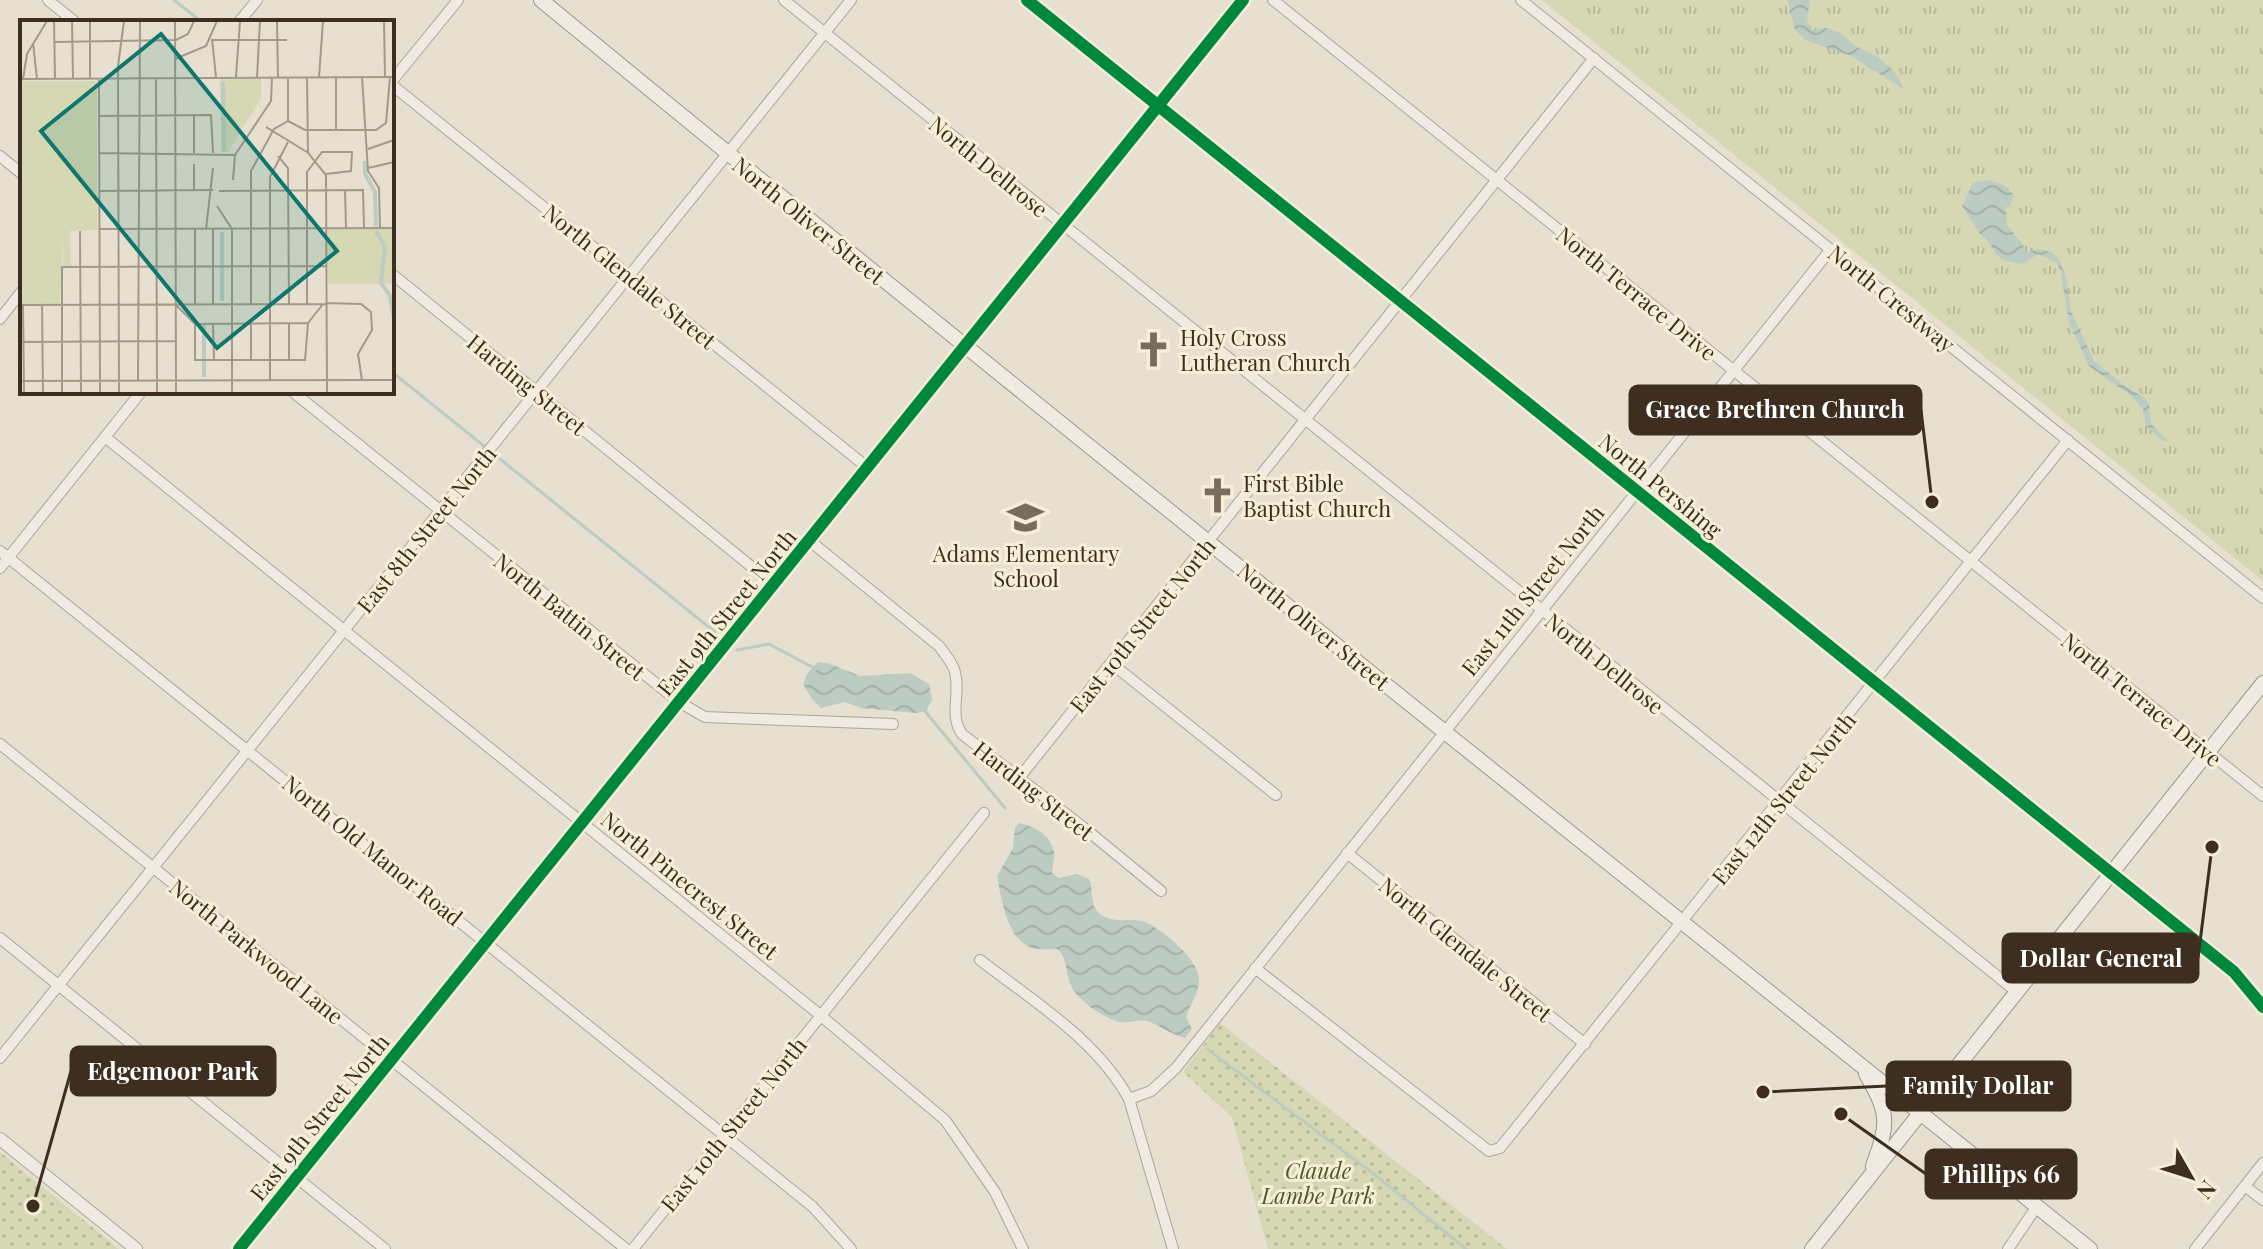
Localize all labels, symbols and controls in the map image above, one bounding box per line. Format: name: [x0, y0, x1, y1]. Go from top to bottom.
inset map: [20, 20, 394, 394]
street label: North Dellrose: [923, 109, 1055, 223]
street label: North Oliver Street: [727, 149, 892, 291]
street label: North Glendale Street: [537, 197, 724, 356]
street label: North Terrace Drive: [1551, 219, 1723, 367]
street label: North Crestway: [1822, 238, 1962, 358]
place label: Holy Cross Lutheran Church: [1180, 322, 1351, 377]
street label: Harding Street: [461, 327, 594, 442]
church icon: Holy Cross Lutheran Church: [1135, 331, 1173, 369]
callout: Grace Brethren Church: [1630, 386, 1921, 434]
text: Grace Brethren Church: [1645, 392, 1905, 424]
street label: North Pershing: [1593, 426, 1729, 544]
street label: East 8th Street North: [349, 439, 503, 619]
place label: First Bible Baptist Church: [1243, 468, 1391, 523]
church icon: First Bible Baptist Church: [1198, 477, 1236, 515]
school or university icon: Adams Elementary School: [1007, 498, 1045, 536]
street label: East 11th Street North: [1454, 498, 1610, 682]
street label: East 9th Street North: [649, 522, 803, 702]
street label: East 10th Street North: [1062, 531, 1222, 719]
place label: Adams Elementary School: [932, 538, 1119, 593]
street label: North Battin Street: [488, 546, 653, 687]
street label: North Oliver Street: [1232, 555, 1397, 697]
street label: North Dellrose: [1539, 606, 1671, 720]
street label: North Terrace Drive: [2056, 625, 2228, 773]
street label: East 12th Street North: [1704, 705, 1862, 891]
street label: Harding Street: [968, 733, 1101, 847]
street label: North Old Manor Road: [277, 768, 470, 932]
street label: North Pinecrest Street: [595, 804, 786, 967]
street label: North Glendale Street: [1373, 870, 1560, 1029]
street label: North Parkwood Lane: [164, 872, 350, 1030]
callout: Dollar General: [2003, 934, 2198, 982]
text: Dollar General: [2019, 941, 2183, 973]
street label: East 9th Street North: [242, 1027, 396, 1207]
street label: East 10th Street North: [653, 1030, 813, 1218]
callout: Edgemoor Park: [71, 1047, 275, 1095]
text: Edgemoor Park: [87, 1054, 260, 1086]
callout: Family Dollar: [1887, 1062, 2070, 1110]
text: Family Dollar: [1903, 1068, 2054, 1100]
north arrow: [2151, 1137, 2231, 1217]
callout: Phillips 66: [1926, 1150, 2076, 1198]
park label: Claude Lambe Park: [1260, 1155, 1375, 1210]
text: Phillips 66: [1942, 1157, 2060, 1189]
text: N: [2191, 1175, 2224, 1206]

